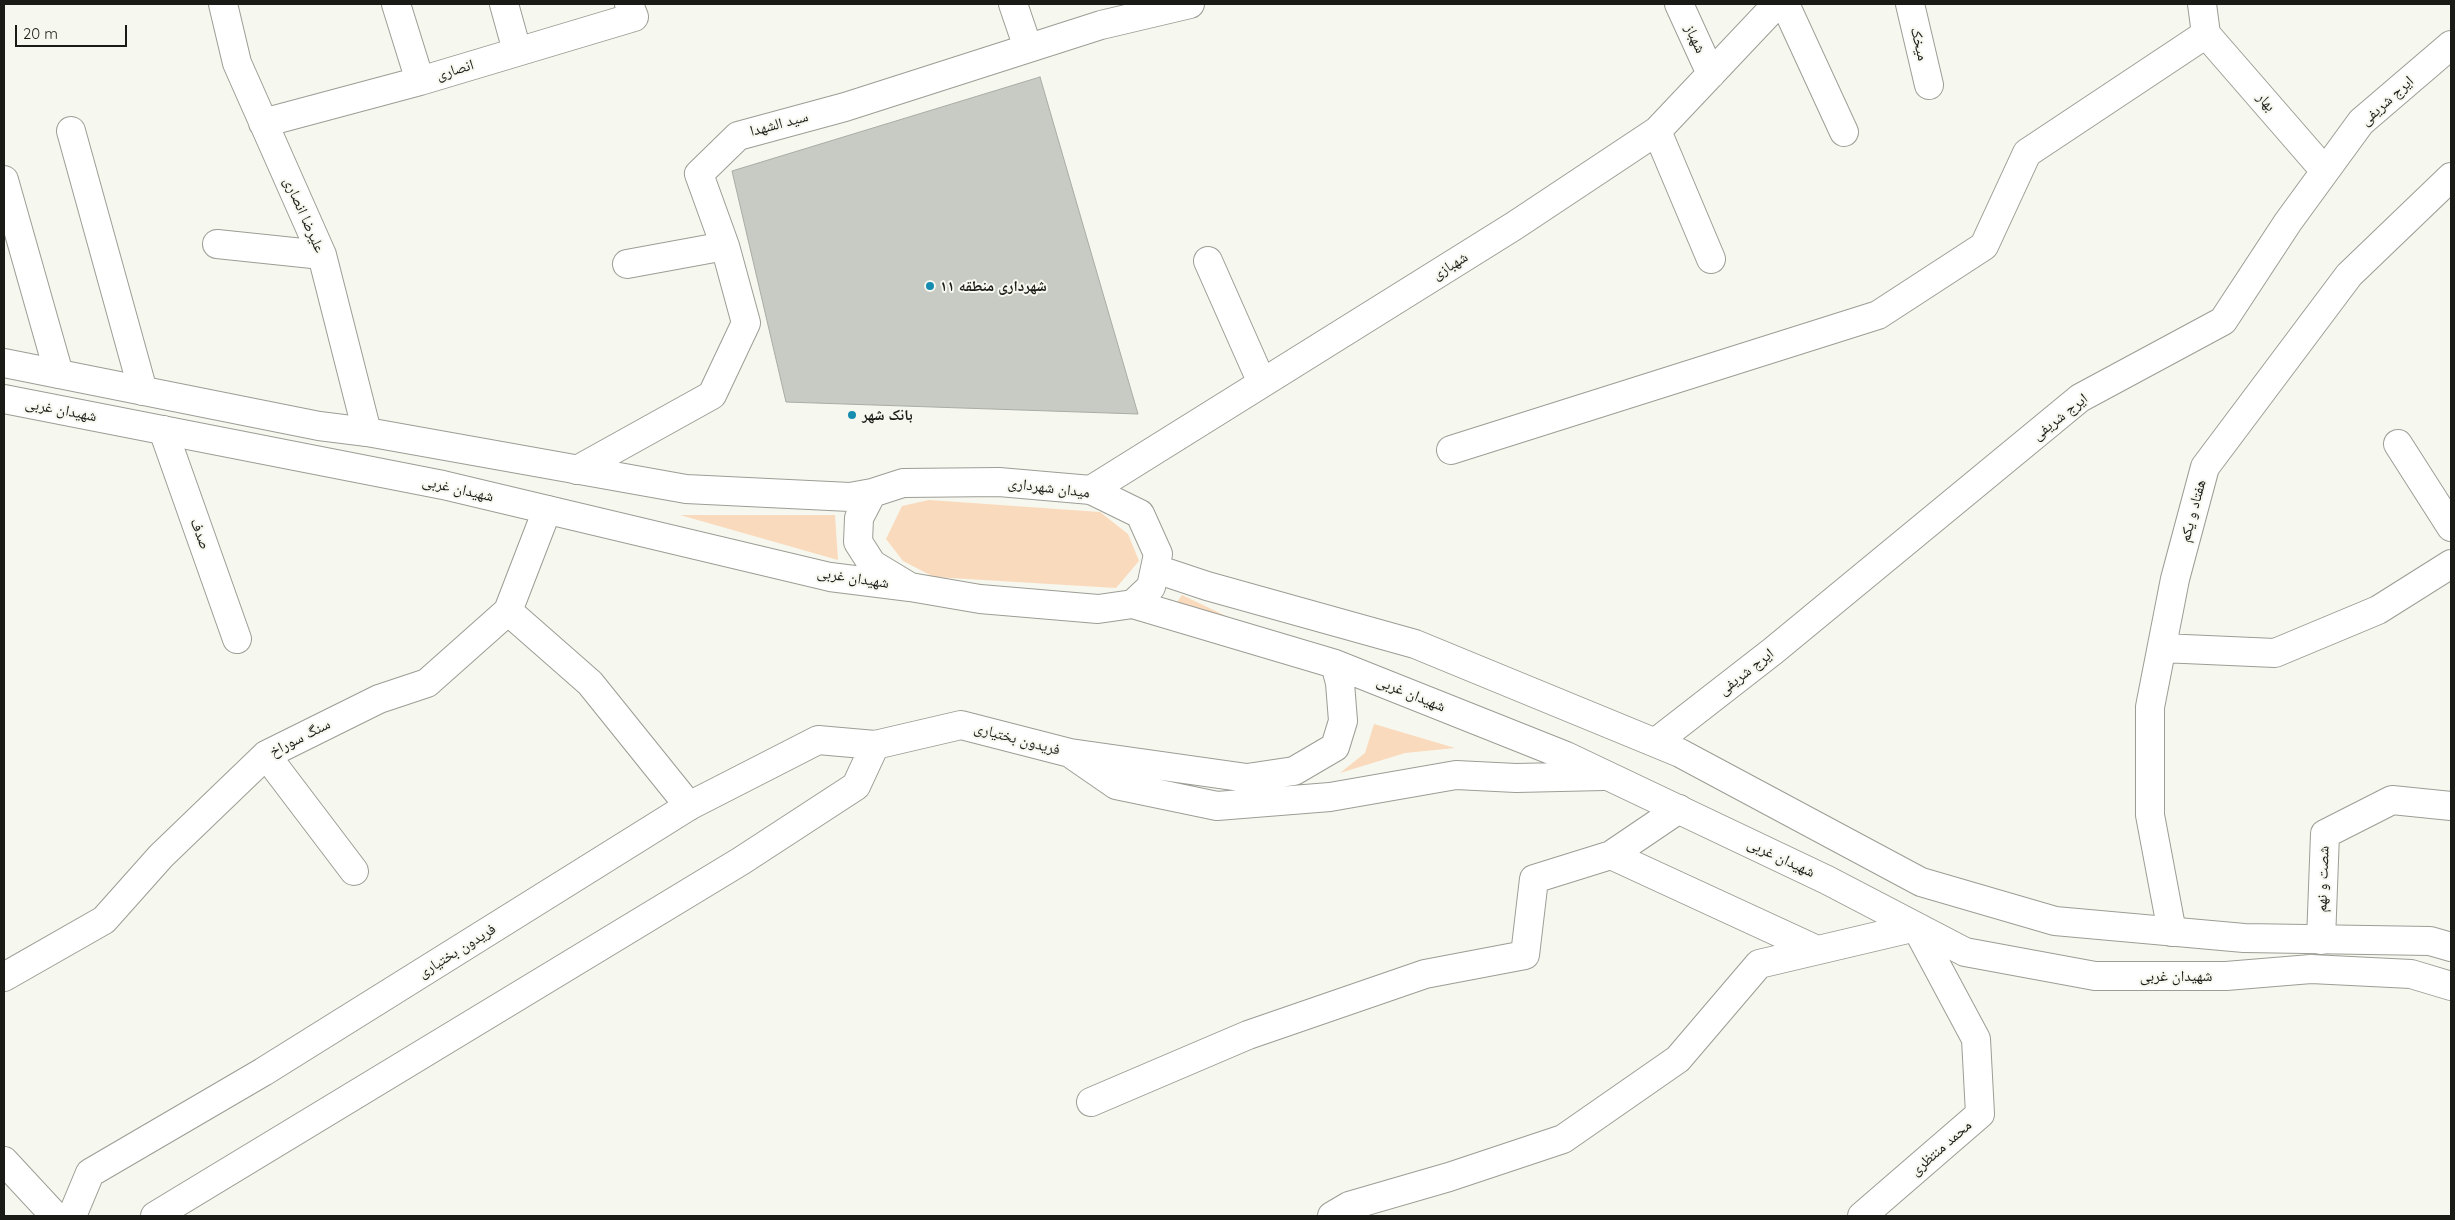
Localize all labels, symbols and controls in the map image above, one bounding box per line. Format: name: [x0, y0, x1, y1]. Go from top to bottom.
scale bar: [18, 15, 130, 47]
street label: شهباز: [1681, 22, 1709, 56]
text: 20 m: [23, 24, 58, 43]
street label: میخک: [1906, 25, 1932, 63]
street label: انصاری: [434, 56, 476, 84]
street label: ایرج شریفی: [2357, 72, 2417, 130]
street label: بهار: [2253, 89, 2279, 115]
street label: سید الشهدا: [748, 108, 810, 140]
street label: علیرضا انصاری: [279, 175, 329, 255]
street label: شهبازی: [1429, 248, 1471, 284]
place label: شهرداری منطقه ۱۱: [940, 277, 1047, 295]
marker: شهرداری منطقه ۱۱: [924, 280, 936, 292]
street label: ایرج شریفی: [2029, 390, 2091, 444]
street label: شهیدان غربی: [24, 394, 98, 426]
place label: بانک شهر: [862, 406, 913, 424]
marker: بانک شهر: [846, 409, 858, 421]
street label: شهیدان غربی: [421, 472, 495, 506]
street label: میدان شهرداری: [1007, 474, 1091, 502]
street label: هفتاد و یکم: [2176, 478, 2210, 544]
street label: صدف: [186, 516, 214, 552]
street label: شهیدان غربی: [816, 563, 890, 593]
street label: ایرج شریفی: [1715, 645, 1777, 699]
street label: شهیدان غربی: [1374, 672, 1448, 716]
street label: سنگ سوراخ: [267, 715, 333, 761]
street label: فریدون بختیاری: [972, 719, 1062, 759]
street label: شهیدان غربی: [1744, 834, 1818, 882]
street label: شصت و نهم: [2313, 845, 2333, 913]
street label: فریدون بختیاری: [415, 920, 499, 982]
street label: شهیدان غربی: [2140, 967, 2212, 985]
street label: محمد منتظری: [1907, 1116, 1975, 1180]

